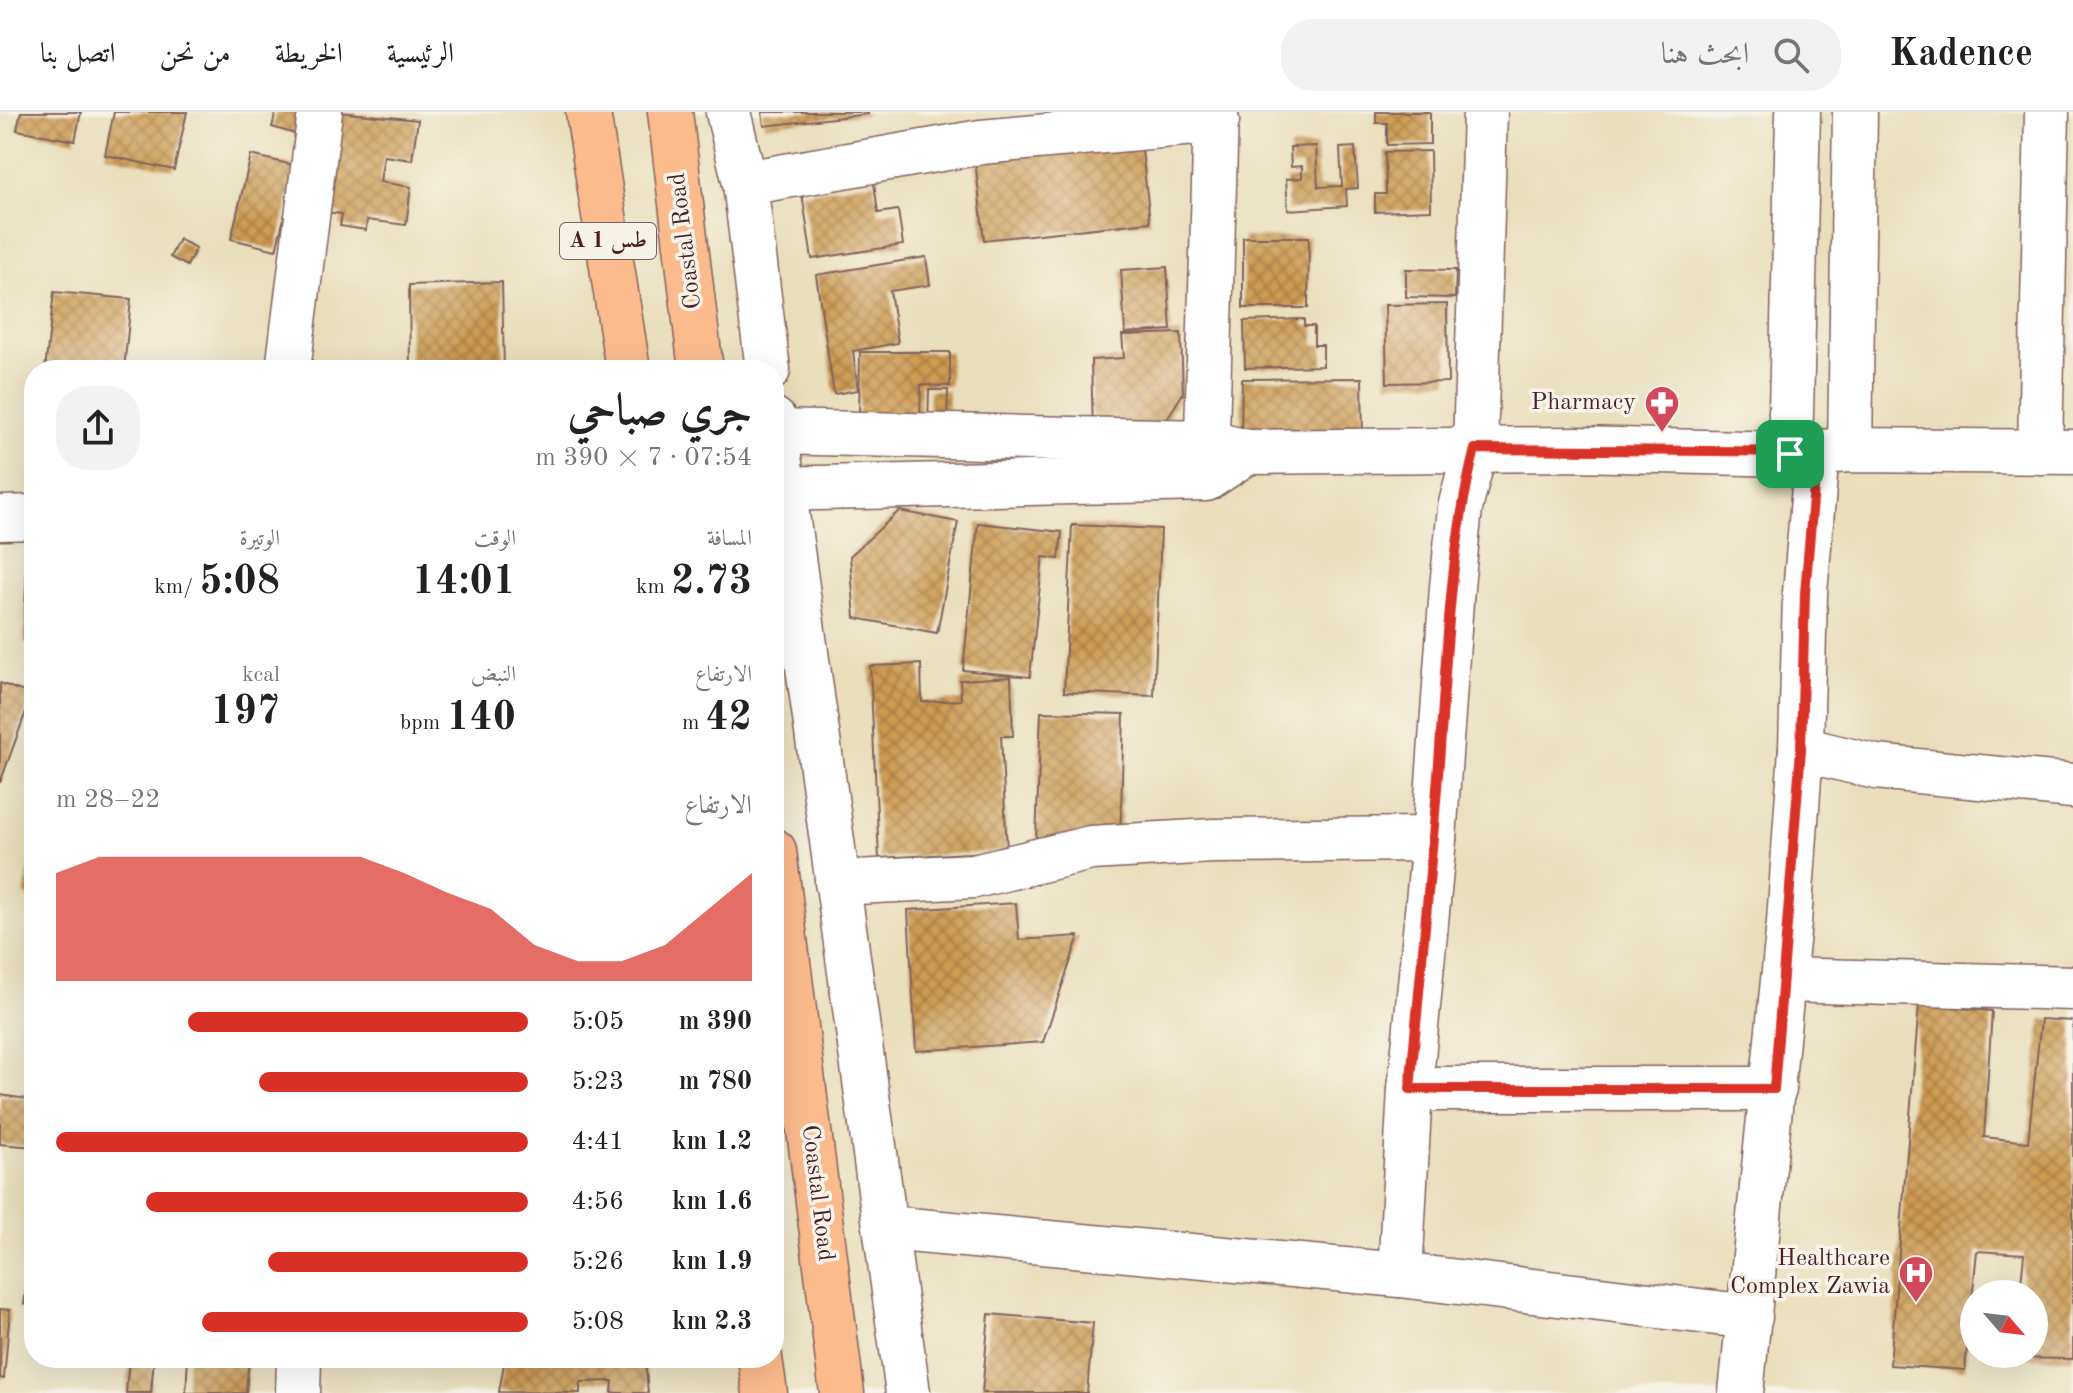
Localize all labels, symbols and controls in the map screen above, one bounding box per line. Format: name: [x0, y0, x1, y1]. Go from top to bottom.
search box: [1281, 19, 1841, 91]
icon: search: [1769, 33, 1813, 77]
text: Kadence: [1889, 36, 2033, 74]
text: ابحث هنا: [1661, 40, 1749, 70]
text: اتصل بنا: [40, 41, 116, 69]
text: من نحن: [160, 41, 231, 69]
text: الخريطة: [275, 41, 343, 69]
text: الرئيسية: [387, 41, 454, 69]
street label: Coastal Road: [666, 171, 706, 311]
road number: A 1 طس: [560, 223, 656, 259]
pharmacy icon: Pharmacy: [1643, 384, 1681, 434]
button: share: [56, 386, 140, 470]
text: جري صباحي: [568, 390, 752, 434]
place label: Pharmacy: [1531, 391, 1636, 415]
pin: [1756, 420, 1824, 488]
icon: arrive: [1768, 432, 1812, 476]
text: 07:54 · 7 × 390 m: [535, 445, 752, 471]
text: الوتيرة: [239, 528, 280, 550]
text: الوقت: [474, 528, 516, 550]
text: المسافة: [707, 528, 752, 550]
text: 5:08: [199, 563, 280, 603]
text: 14:01: [412, 563, 516, 603]
text: 2.73: [671, 563, 752, 603]
text: /km: [154, 576, 199, 598]
text: km: [636, 576, 671, 598]
text: kcal: [242, 664, 280, 686]
text: النبض: [471, 664, 516, 686]
text: الارتفاع: [695, 664, 752, 686]
text: 197: [210, 693, 280, 733]
text: 140: [446, 699, 516, 739]
text: 42: [706, 699, 752, 739]
text: bpm: [400, 712, 446, 734]
text: m: [682, 712, 706, 734]
text: 22–28 m: [56, 787, 160, 813]
text: الارتفاع: [685, 793, 752, 819]
text: 5:05: [571, 1009, 624, 1035]
text: 390 m: [679, 1009, 752, 1035]
text: 5:23: [571, 1069, 624, 1095]
text: 780 m: [679, 1069, 752, 1095]
street label: Coastal Road: [797, 1123, 837, 1263]
text: 4:41: [571, 1129, 624, 1155]
text: 1.2 km: [672, 1129, 752, 1155]
text: 4:56: [571, 1189, 624, 1215]
text: 1.6 km: [672, 1189, 752, 1215]
place label: Healthcare Complex Zawia: [1730, 1247, 1890, 1299]
text: 5:26: [571, 1249, 624, 1275]
text: 1.9 km: [672, 1249, 752, 1275]
hospital icon: Healthcare Complex Zawia: [1897, 1254, 1935, 1304]
north arrow: [1960, 1280, 2048, 1368]
map controls: [1960, 1280, 2048, 1368]
text: 5:08: [571, 1309, 624, 1335]
text: 2.3 km: [672, 1309, 752, 1335]

